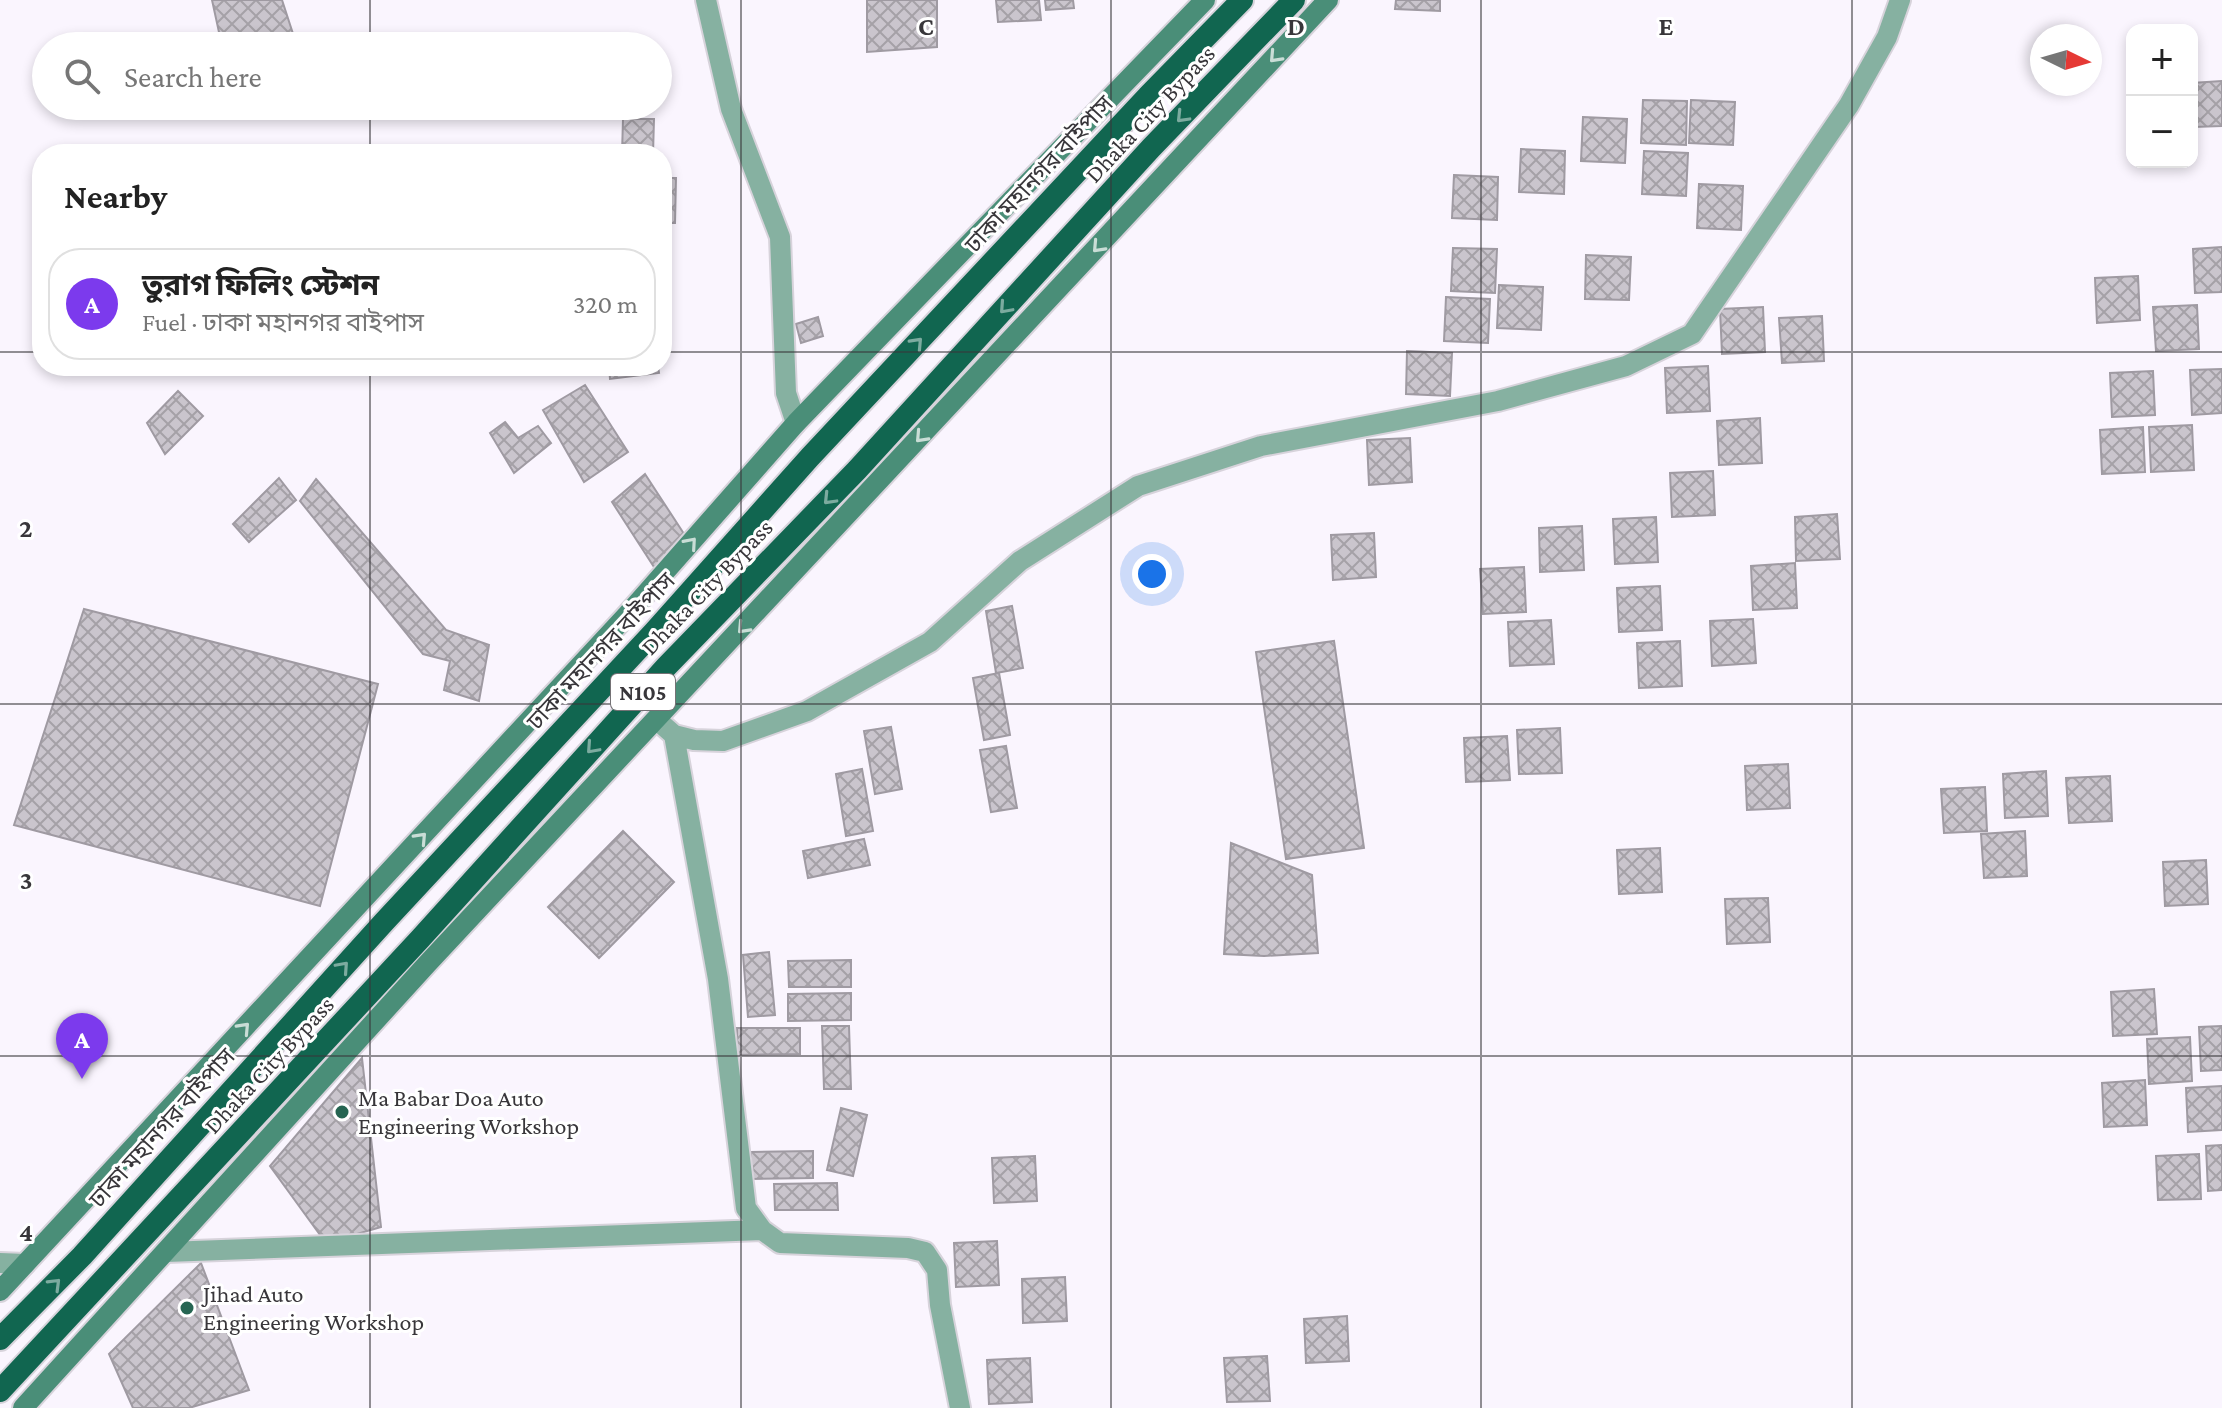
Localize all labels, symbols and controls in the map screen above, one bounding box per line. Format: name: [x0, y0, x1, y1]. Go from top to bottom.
text: C: [918, 12, 934, 41]
text: D: [1287, 12, 1305, 41]
text: E: [1659, 12, 1674, 41]
north arrow: [2030, 24, 2102, 96]
map controls: [2126, 24, 2198, 168]
button: +: [2126, 24, 2198, 96]
search box: [32, 32, 672, 120]
street label: Dhaka City Bypass: [1079, 40, 1220, 188]
one-way arrow: [1270, 48, 1285, 62]
icon: search: [60, 54, 104, 98]
text: Search here: [124, 60, 262, 93]
street label: ঢাকা মহানগর বাইপাস: [958, 89, 1119, 258]
button: −: [2126, 96, 2198, 168]
one-way arrow: [1177, 107, 1191, 122]
text: Nearby: [64, 178, 167, 215]
one-way arrow: [1092, 238, 1107, 252]
text: তুরাগ ফিলিং স্টেশন: [142, 268, 379, 301]
text: A: [84, 290, 100, 319]
text: 320 m: [573, 290, 638, 319]
one-way arrow: [1001, 298, 1015, 313]
text: Fuel · ঢাকা মহানগর বাইপাস: [142, 308, 424, 337]
one-way arrow: [907, 338, 922, 352]
one-way arrow: [915, 428, 930, 442]
one-way arrow: [824, 490, 838, 504]
street label: Dhaka City Bypass: [635, 513, 778, 660]
text: 2: [19, 514, 33, 543]
one-way arrow: [681, 537, 696, 552]
your location: [1132, 554, 1172, 594]
street label: ঢাকা মহানগর বাইপাস: [520, 566, 681, 735]
one-way arrow: [739, 618, 753, 633]
road number: N105: [611, 674, 675, 710]
one-way arrow: [588, 739, 602, 754]
one-way arrow: [411, 833, 426, 847]
text: 3: [20, 866, 32, 895]
one-way arrow: [333, 962, 347, 977]
street label: Dhaka City Bypass: [198, 991, 339, 1139]
pin: A: [56, 1013, 108, 1079]
one-way arrow: [234, 1023, 248, 1038]
street label: ঢাকা মহানগর বাইপাস: [83, 1042, 241, 1213]
place label: Ma Babar Doa Auto Engineering Workshop: [358, 1084, 579, 1139]
marker: Ma Babar Doa Auto Engineering Workshop: [333, 1103, 351, 1121]
text: 4: [19, 1218, 33, 1247]
one-way arrow: [46, 1279, 60, 1293]
place label: Jihad Auto Engineering Workshop: [201, 1280, 424, 1335]
marker: Jihad Auto Engineering Workshop: [178, 1299, 196, 1317]

